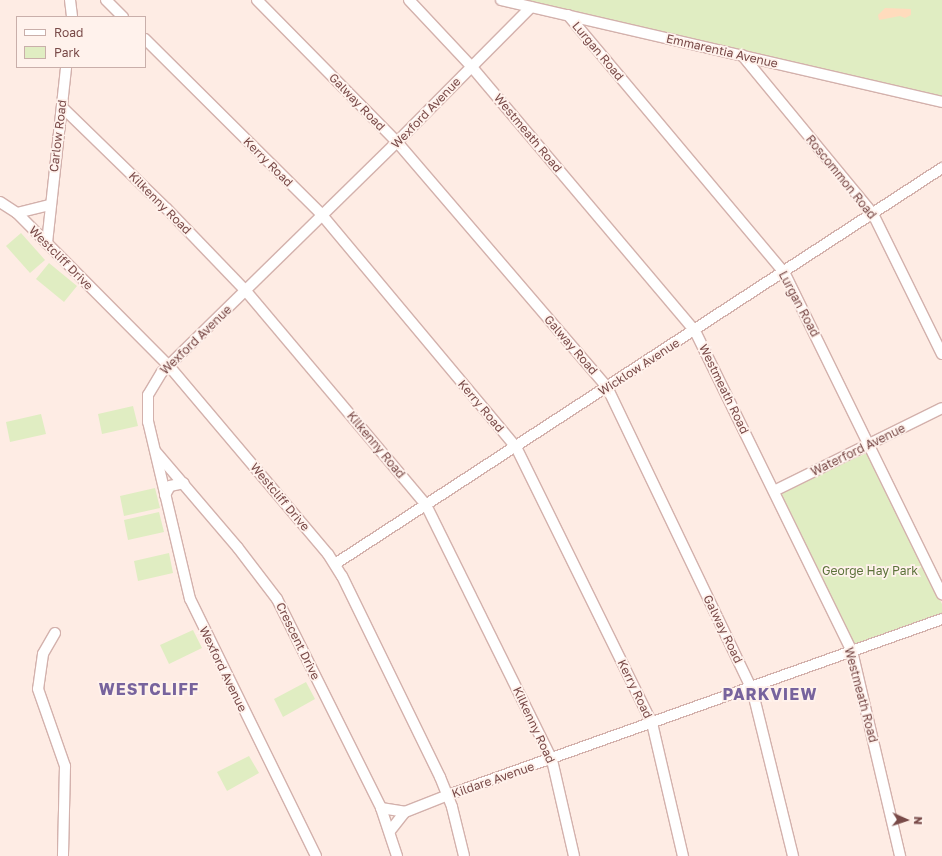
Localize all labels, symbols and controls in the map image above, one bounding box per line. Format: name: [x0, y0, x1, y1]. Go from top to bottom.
legend: [16, 16, 146, 68]
street label: Lurgan Road: [569, 19, 627, 83]
text: Road: [54, 25, 83, 40]
street label: Emmarentia Avenue: [665, 31, 779, 71]
text: Park: [54, 45, 80, 60]
street label: Galway Road: [326, 70, 388, 134]
street label: Wexford Avenue: [388, 75, 464, 151]
street label: Westmeath Road: [491, 91, 565, 175]
street label: Carlow Road: [46, 99, 70, 173]
street label: Roscommon Road: [803, 132, 879, 222]
street label: Kerry Road: [240, 134, 296, 190]
street label: Kilkenny Road: [126, 169, 194, 237]
street label: Westcliff Drive: [26, 223, 96, 293]
street label: Lurgan Road: [776, 269, 822, 339]
street label: Wexford Avenue: [158, 302, 234, 378]
street label: Galway Road: [541, 312, 601, 378]
street label: Wicklow Avenue: [596, 335, 682, 399]
street label: Westmeath Road: [696, 342, 752, 436]
street label: Kerry Road: [455, 377, 507, 435]
street label: Kilkenny Road: [344, 409, 408, 481]
street label: Waterford Avenue: [808, 421, 908, 479]
street label: Westcliff Drive: [247, 460, 313, 534]
park label: George Hay Park: [822, 564, 918, 578]
street label: Galway Road: [700, 593, 746, 665]
street label: Crescent Drive: [273, 600, 323, 682]
street label: Wexford Avenue: [196, 624, 250, 714]
street label: Westmeath Road: [841, 646, 881, 744]
street label: Kerry Road: [615, 657, 655, 721]
district label: WESTCLIFF: [99, 679, 199, 699]
district label: PARKVIEW: [723, 684, 817, 704]
street label: Kilkenny Road: [510, 685, 558, 765]
street label: Kildare Avenue: [450, 759, 536, 801]
north arrow: [886, 800, 926, 840]
text: N: [912, 816, 925, 825]

